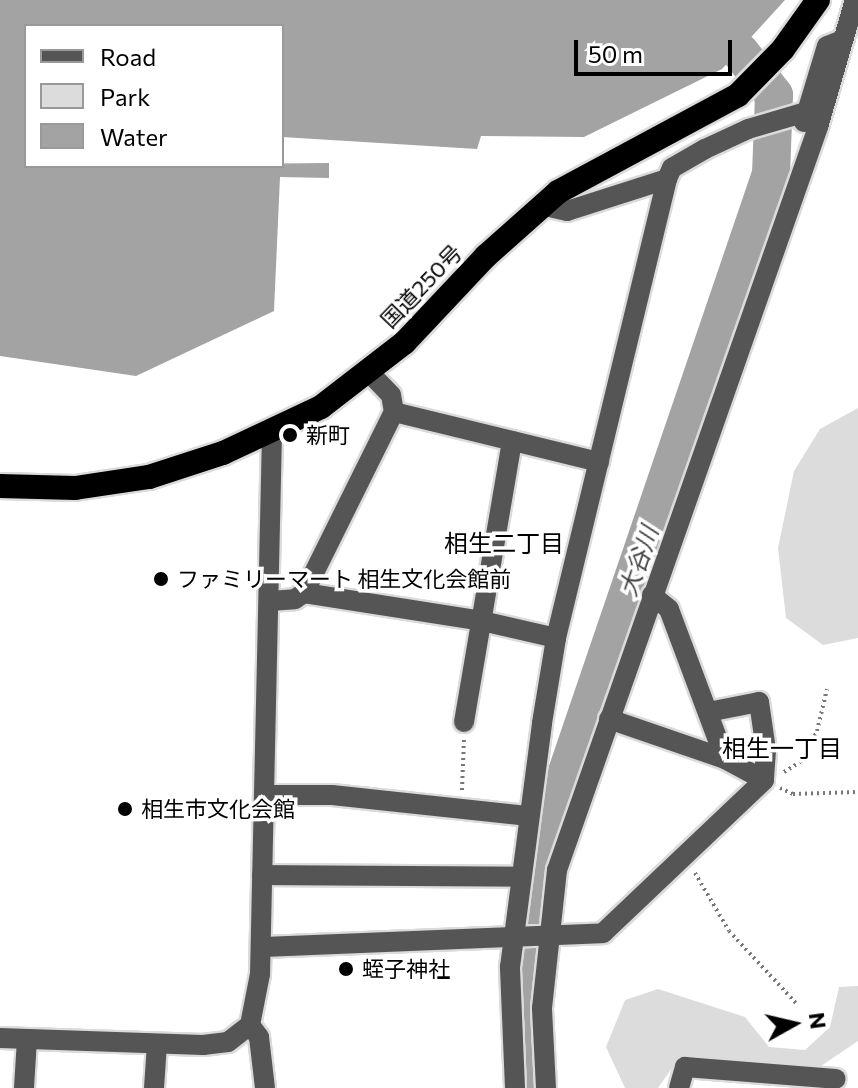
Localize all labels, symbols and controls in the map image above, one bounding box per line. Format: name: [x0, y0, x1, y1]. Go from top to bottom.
legend: [24, 24, 284, 168]
scale bar: [578, 24, 736, 74]
text: 50 m: [588, 39, 643, 68]
text: Road: [100, 42, 156, 71]
text: Park: [100, 82, 150, 111]
text: Water: [100, 122, 168, 151]
street label: 国道250号: [375, 239, 467, 333]
place label: 新町: [306, 422, 350, 448]
marker: 新町: [281, 426, 299, 444]
water label: 大谷川: [613, 522, 663, 600]
district label: 相生二丁目: [444, 529, 564, 557]
place label: ファミリーマート 相生文化会館前: [177, 566, 511, 592]
marker: ファミリーマート 相生文化会館前: [152, 570, 170, 588]
district label: 相生一丁目: [722, 734, 842, 762]
place label: 相生市文化会館: [141, 796, 295, 822]
marker: 相生市文化会館: [116, 800, 134, 818]
place label: 蛭子神社: [362, 956, 450, 982]
marker: 蛭子神社: [337, 960, 355, 978]
north arrow: [754, 984, 834, 1064]
text: N: [804, 1011, 833, 1031]

